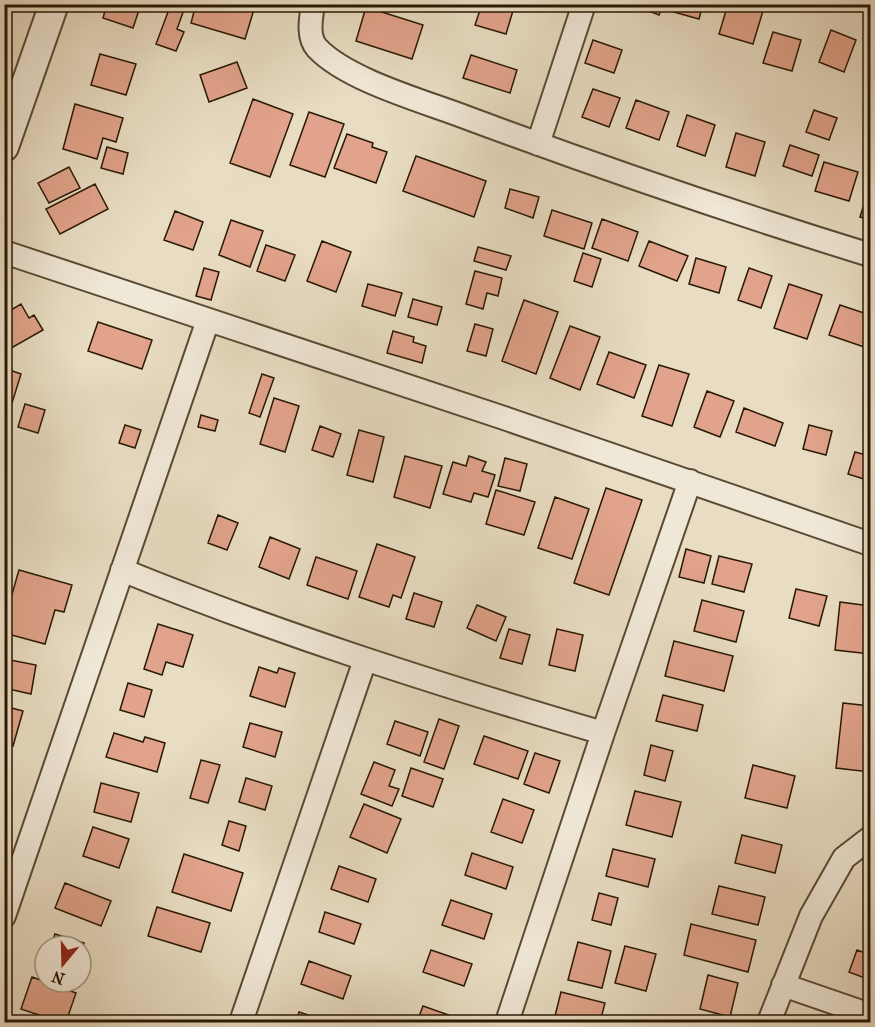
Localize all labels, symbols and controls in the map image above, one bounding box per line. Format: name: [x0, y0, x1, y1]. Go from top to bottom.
north arrow: [33, 934, 93, 994]
text: N: [49, 966, 67, 989]

